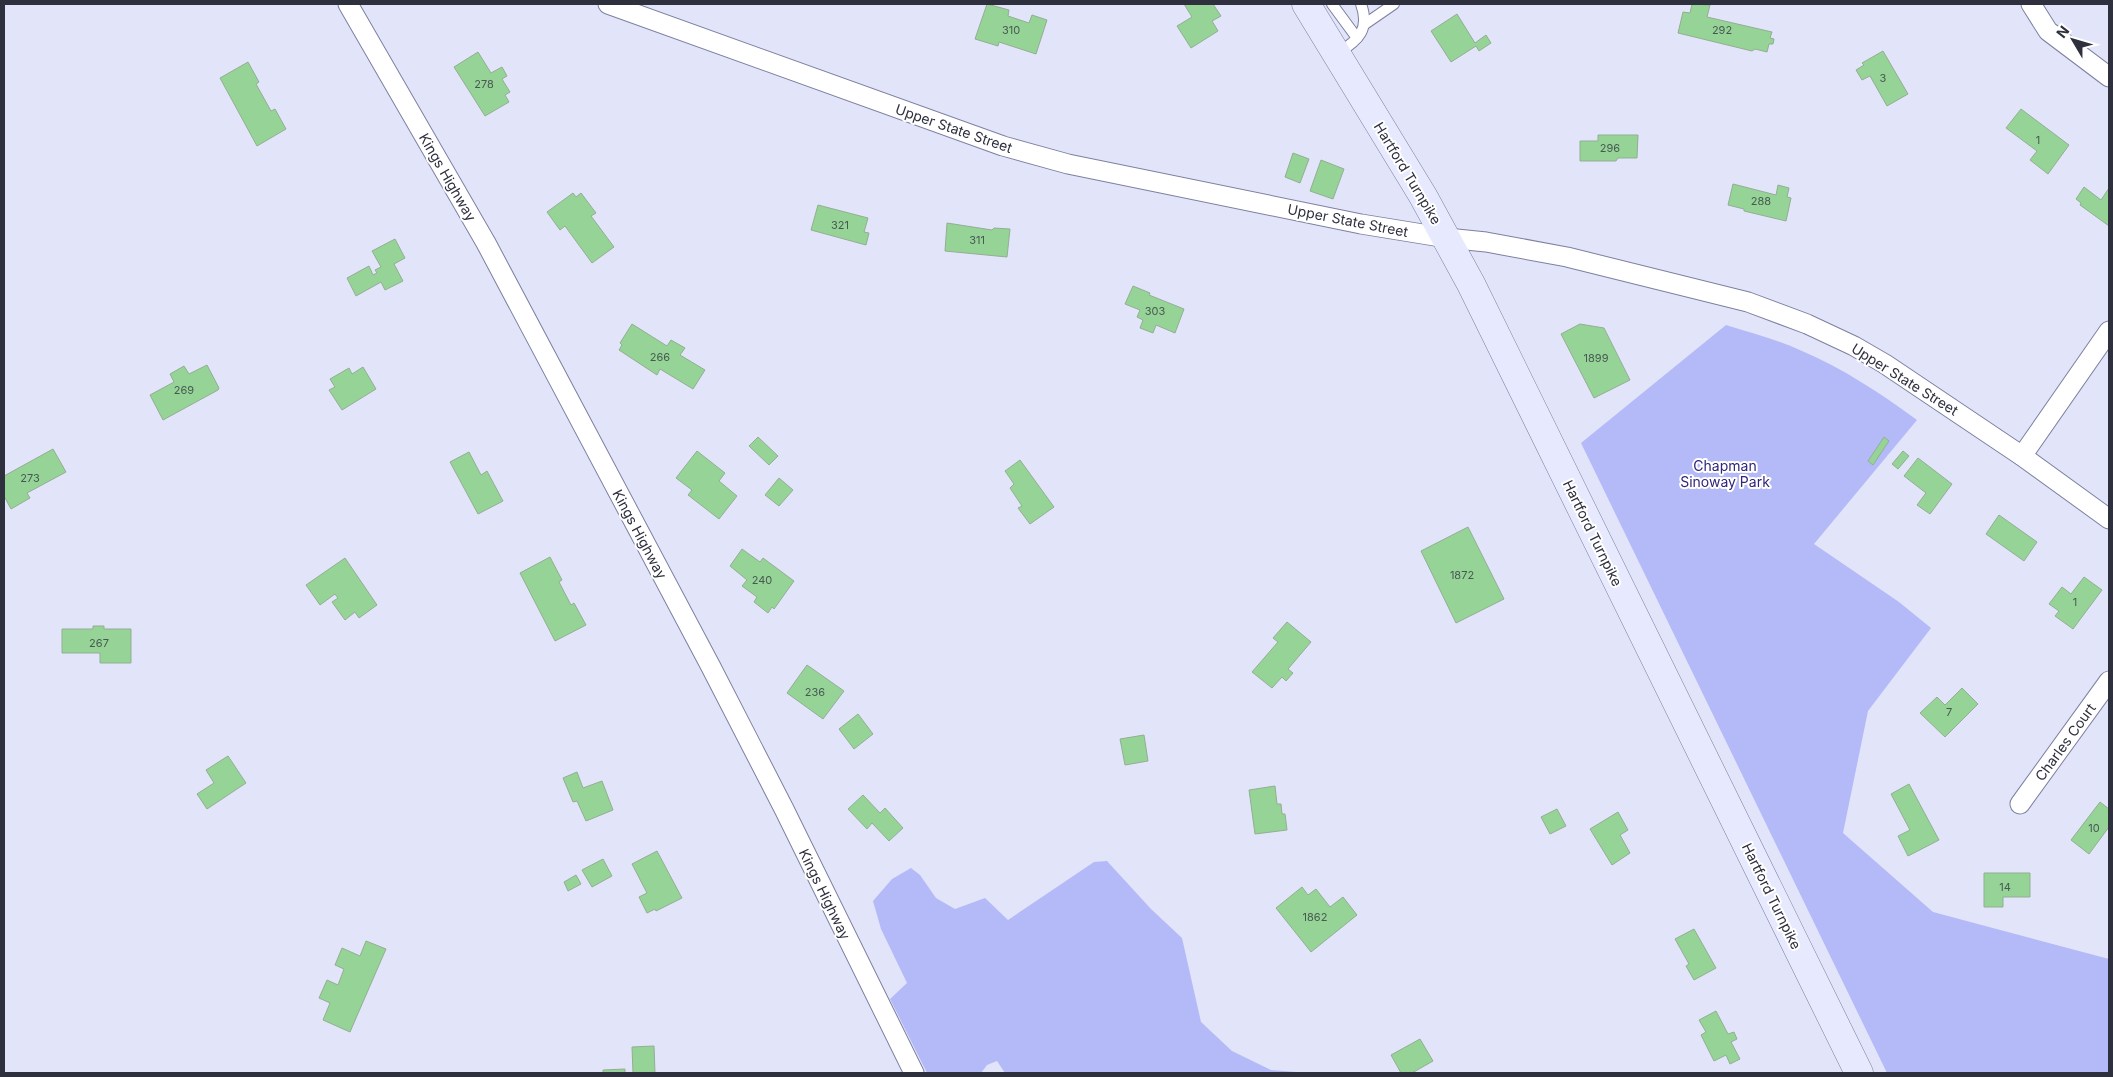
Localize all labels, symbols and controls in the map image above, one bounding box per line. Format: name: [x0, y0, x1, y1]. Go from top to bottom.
north arrow: [2048, 15, 2098, 65]
text: N: [2052, 22, 2072, 41]
house number: 310: [1002, 23, 1020, 37]
house number: 292: [1712, 23, 1732, 37]
house number: 3: [1880, 71, 1887, 85]
house number: 278: [474, 77, 494, 91]
street label: Upper State Street: [893, 100, 1015, 156]
street label: Hartford Turnpike: [1371, 119, 1445, 227]
street label: Kings Highway: [416, 130, 480, 224]
house number: 1: [2036, 133, 2040, 147]
house number: 296: [1600, 141, 1620, 155]
house number: 288: [1751, 194, 1771, 208]
street label: Upper State Street: [1286, 200, 1410, 240]
house number: 321: [831, 218, 849, 232]
house number: 311: [969, 233, 985, 247]
house number: 303: [1145, 304, 1165, 318]
street label: Upper State Street: [1849, 339, 1962, 419]
house number: 266: [650, 350, 670, 364]
house number: 1899: [1584, 351, 1609, 365]
house number: 269: [174, 383, 194, 397]
park label: Chapman Sinoway Park: [1680, 457, 1770, 490]
house number: 273: [20, 471, 40, 485]
street label: Hartford Turnpike: [1560, 477, 1626, 589]
street label: Kings Highway: [609, 486, 671, 582]
house number: 1872: [1450, 568, 1474, 582]
house number: 240: [752, 573, 772, 587]
house number: 1: [2073, 595, 2077, 609]
house number: 267: [89, 636, 109, 650]
house number: 236: [805, 685, 825, 699]
street label: Charles Court: [2031, 700, 2099, 784]
house number: 7: [1946, 705, 1952, 719]
house number: 10: [2088, 821, 2100, 835]
street label: Hartford Turnpike: [1739, 840, 1805, 952]
street label: Kings Highway: [796, 846, 854, 942]
house number: 14: [1999, 880, 2011, 894]
house number: 1862: [1303, 910, 1327, 924]

